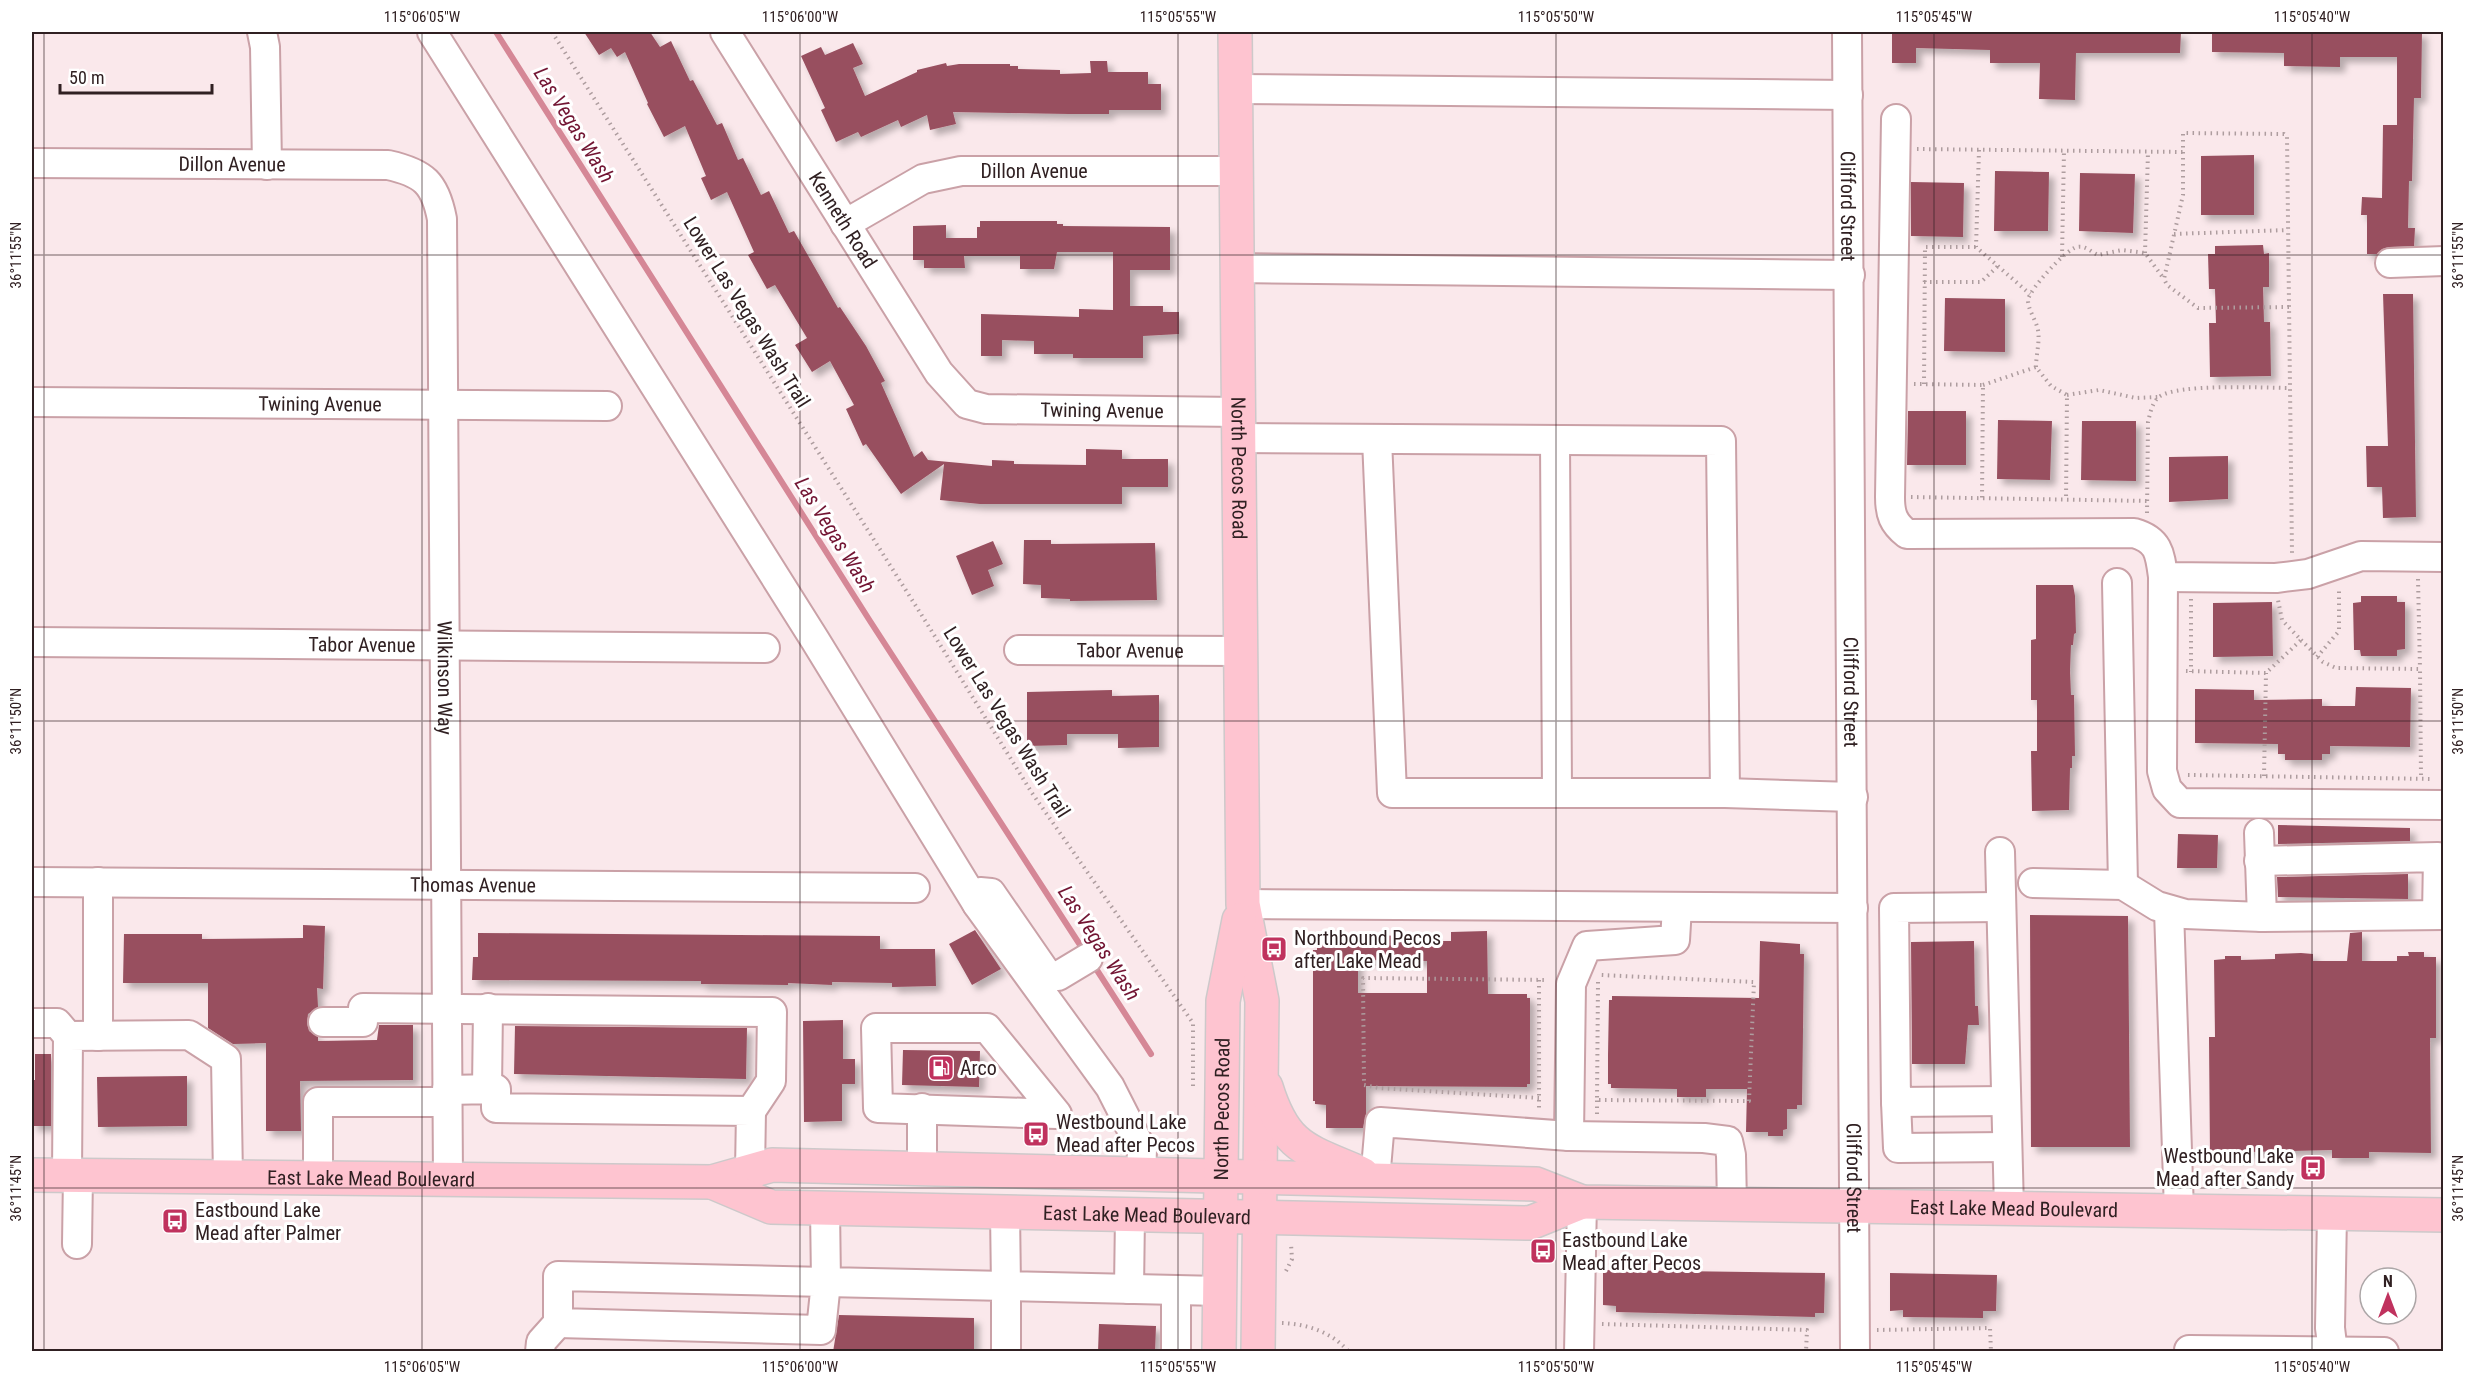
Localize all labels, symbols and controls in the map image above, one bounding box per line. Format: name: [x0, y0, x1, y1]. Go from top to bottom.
text: 115°06'05"W: [384, 8, 461, 26]
text: 115°06'00"W: [762, 8, 839, 26]
text: 115°05'55"W: [1140, 8, 1217, 26]
text: 115°05'50"W: [1518, 8, 1595, 26]
text: 115°05'45"W: [1896, 8, 1973, 26]
text: 115°05'40"W: [2274, 8, 2351, 26]
scale bar: [60, 57, 212, 95]
water label: Las Vegas Wash: [529, 63, 619, 187]
text: 50 m: [69, 67, 104, 88]
street label: Clifford Street: [1836, 151, 1860, 261]
street label: Dillon Avenue: [178, 152, 286, 176]
street label: Dillon Avenue: [981, 159, 1088, 183]
street label: Kenneth Road: [804, 167, 882, 273]
street label: Lower Las Vegas Wash Trail: [678, 212, 816, 412]
text: 36°11'55"N: [7, 222, 25, 288]
text: 36°11'55"N: [2449, 222, 2467, 288]
street label: Twining Avenue: [258, 392, 382, 416]
street label: North Pecos Road: [1226, 396, 1252, 539]
street label: Twining Avenue: [1040, 398, 1164, 423]
water label: Las Vegas Wash: [790, 473, 880, 597]
street label: Wilkinson Way: [433, 621, 457, 735]
street label: Lower Las Vegas Wash Trail: [938, 622, 1076, 822]
street label: Tabor Avenue: [308, 632, 416, 657]
street label: Clifford Street: [1839, 637, 1863, 747]
street label: Tabor Avenue: [1076, 638, 1184, 663]
text: 36°11'50"N: [7, 688, 25, 754]
text: 36°11'50"N: [2449, 688, 2467, 754]
street label: Thomas Avenue: [410, 873, 536, 897]
water label: Las Vegas Wash: [1053, 881, 1145, 1005]
place label: Northbound Pecos after Lake Mead: [1294, 926, 1441, 973]
bus stop icon: Northbound Pecos after Lake Mead: [1259, 934, 1289, 964]
street label: North Pecos Road: [1209, 1037, 1235, 1181]
fuel station icon: Arco: [926, 1053, 956, 1083]
place label: Arco: [960, 1056, 997, 1080]
place label: Westbound Lake Mead after Pecos: [1056, 1110, 1195, 1157]
bus stop icon: Westbound Lake Mead after Pecos: [1021, 1119, 1051, 1149]
street label: Clifford Street: [1842, 1123, 1866, 1233]
place label: Westbound Lake Mead after Sandy: [2156, 1144, 2294, 1191]
bus stop icon: Westbound Lake Mead after Sandy: [2298, 1153, 2328, 1183]
text: 36°11'45"N: [7, 1155, 25, 1221]
text: 36°11'45"N: [2449, 1155, 2467, 1221]
street label: East Lake Mead Boulevard: [267, 1165, 475, 1192]
street label: East Lake Mead Boulevard: [1910, 1195, 2118, 1222]
place label: Eastbound Lake Mead after Palmer: [195, 1198, 341, 1245]
street label: East Lake Mead Boulevard: [1043, 1201, 1251, 1229]
bus stop icon: Eastbound Lake Mead after Palmer: [160, 1206, 190, 1236]
place label: Eastbound Lake Mead after Pecos: [1562, 1228, 1701, 1275]
bus stop icon: Eastbound Lake Mead after Pecos: [1528, 1236, 1558, 1266]
north arrow: [2358, 1266, 2418, 1326]
text: N: [2383, 1272, 2393, 1291]
text: 115°06'05"W: [384, 1358, 461, 1376]
text: 115°06'00"W: [762, 1358, 839, 1376]
text: 115°05'55"W: [1140, 1358, 1217, 1376]
text: 115°05'50"W: [1518, 1358, 1595, 1376]
text: 115°05'45"W: [1896, 1358, 1973, 1376]
text: 115°05'40"W: [2274, 1358, 2351, 1376]

